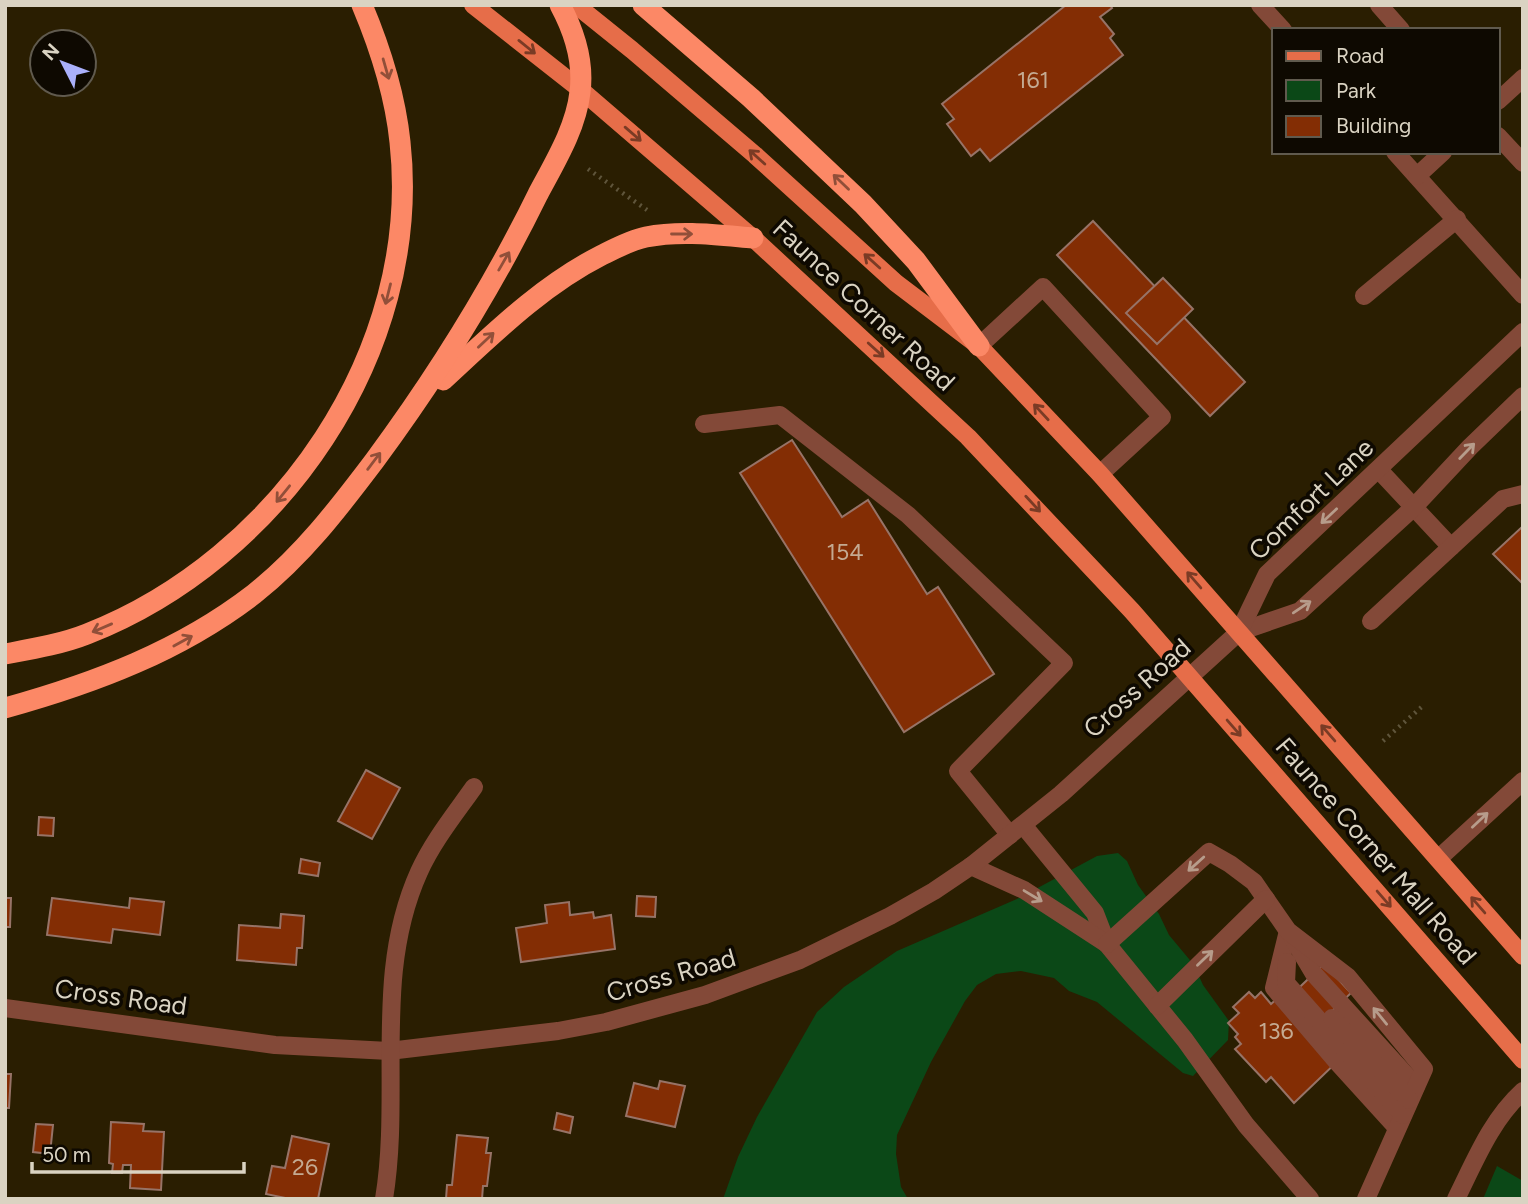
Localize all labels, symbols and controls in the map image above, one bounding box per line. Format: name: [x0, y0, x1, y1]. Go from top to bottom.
north arrow: [28, 28, 98, 98]
legend: [1272, 28, 1500, 154]
text: N: [37, 39, 64, 65]
one-way arrow: [517, 39, 535, 55]
text: Road: [1336, 43, 1384, 68]
one-way arrow: [380, 57, 393, 80]
house number: 161: [1017, 66, 1049, 94]
text: Park: [1336, 78, 1377, 103]
text: Building: [1336, 113, 1411, 138]
one-way arrow: [623, 126, 641, 142]
one-way arrow: [748, 149, 766, 165]
one-way arrow: [832, 174, 849, 191]
street label: Faunce Corner Road: [766, 212, 962, 398]
one-way arrow: [670, 227, 693, 241]
one-way arrow: [497, 251, 511, 271]
one-way arrow: [863, 253, 881, 269]
one-way arrow: [381, 282, 394, 305]
one-way arrow: [477, 331, 494, 348]
one-way arrow: [867, 342, 885, 358]
one-way arrow: [1033, 404, 1050, 421]
street label: Comfort Lane: [1242, 432, 1380, 566]
one-way arrow: [1458, 443, 1475, 460]
one-way arrow: [367, 452, 382, 471]
one-way arrow: [275, 484, 291, 502]
one-way arrow: [1024, 495, 1041, 512]
one-way arrow: [1321, 508, 1338, 525]
house number: 154: [826, 538, 864, 566]
one-way arrow: [1186, 572, 1202, 590]
one-way arrow: [1292, 600, 1311, 614]
one-way arrow: [91, 622, 113, 635]
street label: Cross Road: [1077, 632, 1197, 744]
one-way arrow: [173, 634, 193, 648]
one-way arrow: [1226, 719, 1242, 737]
one-way arrow: [1320, 725, 1337, 742]
street label: Faunce Corner Mall Road: [1269, 731, 1483, 971]
one-way arrow: [1471, 812, 1489, 828]
one-way arrow: [1188, 855, 1205, 872]
one-way arrow: [1022, 889, 1042, 903]
one-way arrow: [1376, 890, 1392, 908]
one-way arrow: [1470, 896, 1486, 914]
street label: Cross Road: [603, 941, 739, 1009]
one-way arrow: [1197, 950, 1214, 967]
street label: Cross Road: [53, 972, 189, 1022]
one-way arrow: [1373, 1008, 1388, 1026]
house number: 136: [1258, 1017, 1294, 1045]
scale bar: [32, 1130, 243, 1174]
text: 50 m: [42, 1142, 91, 1167]
house number: 26: [292, 1153, 318, 1181]

